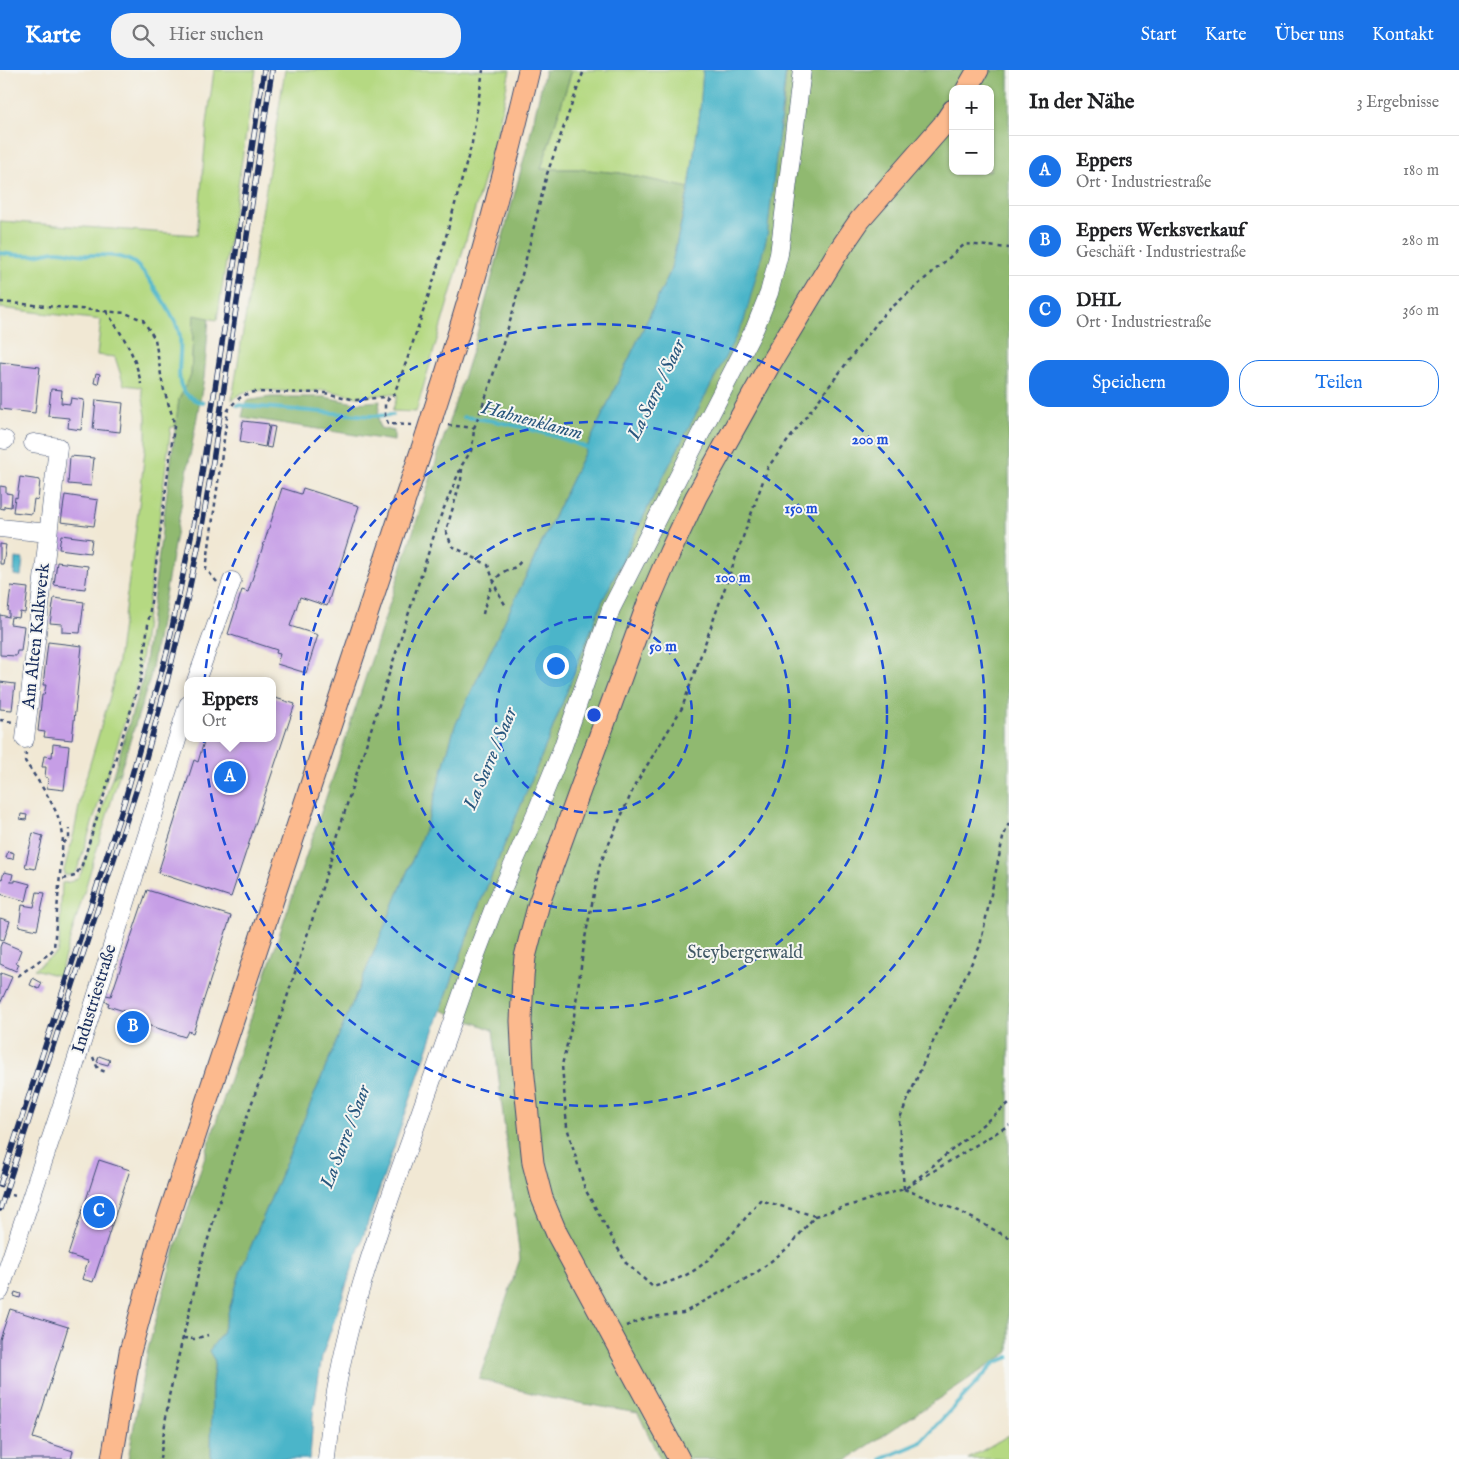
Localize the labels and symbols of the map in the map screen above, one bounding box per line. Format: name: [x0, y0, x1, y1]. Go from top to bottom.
water label: La Sarre / Saar: [622, 334, 692, 445]
water label: Hahnenklamm: [478, 396, 585, 446]
text: 200 m: [852, 430, 889, 449]
text: 150 m: [784, 499, 818, 518]
street label: Am Alten Kalkwerk: [18, 562, 56, 711]
text: 100 m: [715, 568, 751, 587]
text: 50 m: [649, 637, 677, 656]
your location: [543, 653, 569, 679]
water label: La Sarre / Saar: [458, 703, 524, 815]
centre of rings: [585, 706, 603, 724]
pin: A: [214, 758, 246, 796]
street label: Industriestraße: [68, 942, 122, 1056]
park label: Steybergerwald: [687, 942, 803, 965]
pin: B: [117, 1008, 149, 1046]
water label: La Sarre / Saar: [315, 1080, 377, 1193]
pin: C: [83, 1193, 115, 1231]

